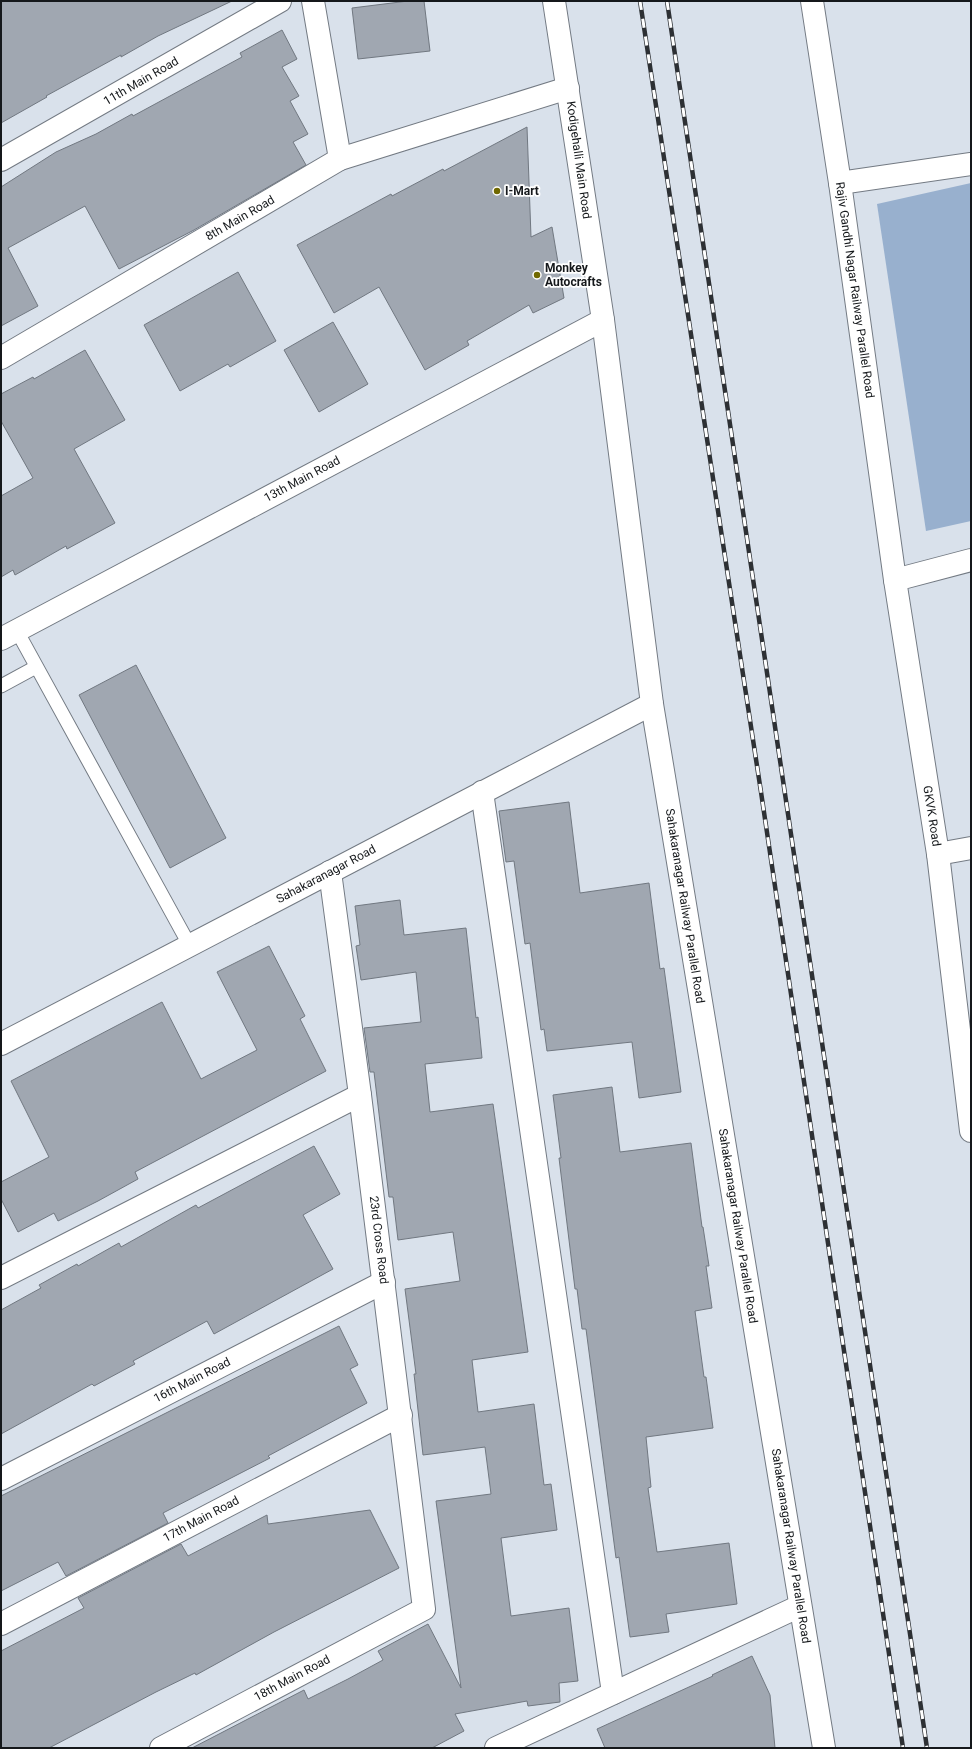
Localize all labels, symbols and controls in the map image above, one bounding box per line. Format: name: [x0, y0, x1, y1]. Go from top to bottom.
street label: 11th Main Road: [101, 54, 181, 108]
street label: Kodigehalli Main Road: [564, 100, 594, 220]
street label: Rajiv Gandhi Nagar Railway Parallel Road: [833, 181, 877, 399]
place label: I-Mart: [505, 184, 539, 198]
marker: I-Mart: [492, 186, 502, 196]
street label: 8th Main Road: [203, 193, 277, 243]
place label: Monkey Autocrafts: [545, 261, 602, 289]
marker: Monkey Autocrafts: [532, 270, 542, 280]
street label: 13th Main Road: [262, 453, 342, 505]
street label: GKVK Road: [920, 785, 944, 847]
street label: Sahakaranagar Railway Parallel Road: [663, 808, 707, 1004]
street label: Sahakaranagar Road: [274, 842, 378, 906]
street label: Sahakaranagar Railway Parallel Road: [716, 1128, 760, 1324]
street label: 23rd Cross Road: [367, 1195, 391, 1285]
street label: 16th Main Road: [151, 1355, 233, 1405]
street label: Sahakaranagar Railway Parallel Road: [769, 1448, 813, 1644]
street label: 17th Main Road: [161, 1493, 241, 1545]
street label: 18th Main Road: [252, 1652, 332, 1704]

